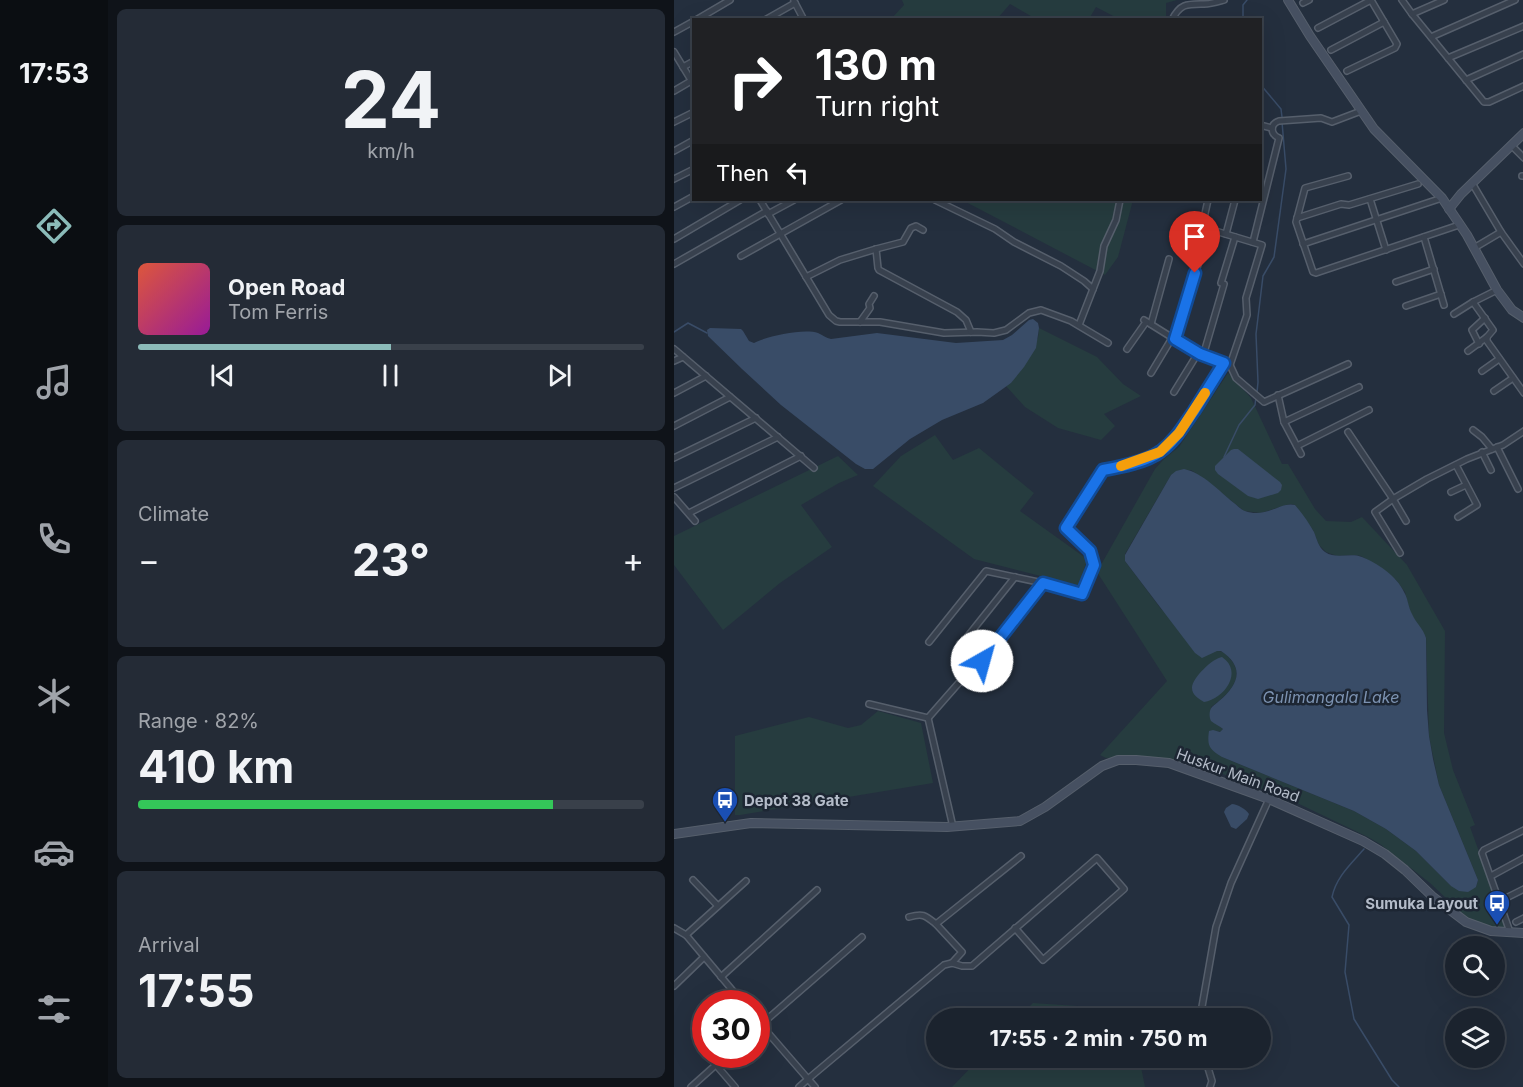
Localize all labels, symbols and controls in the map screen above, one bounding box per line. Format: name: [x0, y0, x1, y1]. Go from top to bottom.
text: 130 m: [815, 39, 937, 90]
icon: right: [716, 42, 794, 120]
text: 24: [341, 52, 441, 147]
text: 17:53: [19, 57, 89, 90]
text: Turn right: [815, 90, 939, 123]
text: km/h: [367, 139, 415, 163]
icon: left: [781, 156, 814, 189]
text: Then: [716, 160, 769, 186]
icon: directions: [33, 205, 75, 247]
pin: [1169, 211, 1220, 273]
icon: arrive: [1178, 220, 1211, 253]
text: Open Road: [228, 274, 345, 300]
text: Tom Ferris: [228, 300, 328, 324]
icon: previous: [206, 359, 239, 392]
icon: pause: [374, 359, 407, 392]
icon: next: [543, 359, 576, 392]
icon: music: [33, 361, 75, 403]
text: Climate: [138, 502, 209, 526]
icon: phone: [33, 518, 75, 560]
text: 23°: [352, 532, 430, 587]
text: −: [138, 540, 160, 580]
text: +: [622, 540, 644, 580]
position arrow: [950, 629, 1014, 693]
icon: climate: [33, 675, 75, 717]
water label: Gulimangala Lake: [1263, 687, 1399, 707]
text: Range · 82%: [138, 709, 259, 733]
text: 410 km: [138, 739, 294, 794]
street label: Huskur Main Road: [1174, 744, 1302, 806]
bus stop icon: Depot 38 Gate: [710, 785, 740, 823]
place label: Depot 38 Gate: [744, 791, 849, 810]
icon: car: [33, 831, 75, 873]
bus stop icon: Sumuka Layout: [1482, 888, 1512, 926]
place label: Sumuka Layout: [1365, 894, 1479, 913]
text: Arrival: [138, 933, 200, 957]
map controls: [1445, 936, 1505, 1068]
button: search: [1445, 936, 1505, 996]
text: 17:55: [138, 963, 255, 1018]
icon: filters: [33, 988, 75, 1030]
speed limit sign: 30: [692, 990, 770, 1068]
button: layers: [1445, 1008, 1505, 1068]
text: 17:55 · 2 min · 750 m: [989, 1025, 1208, 1051]

